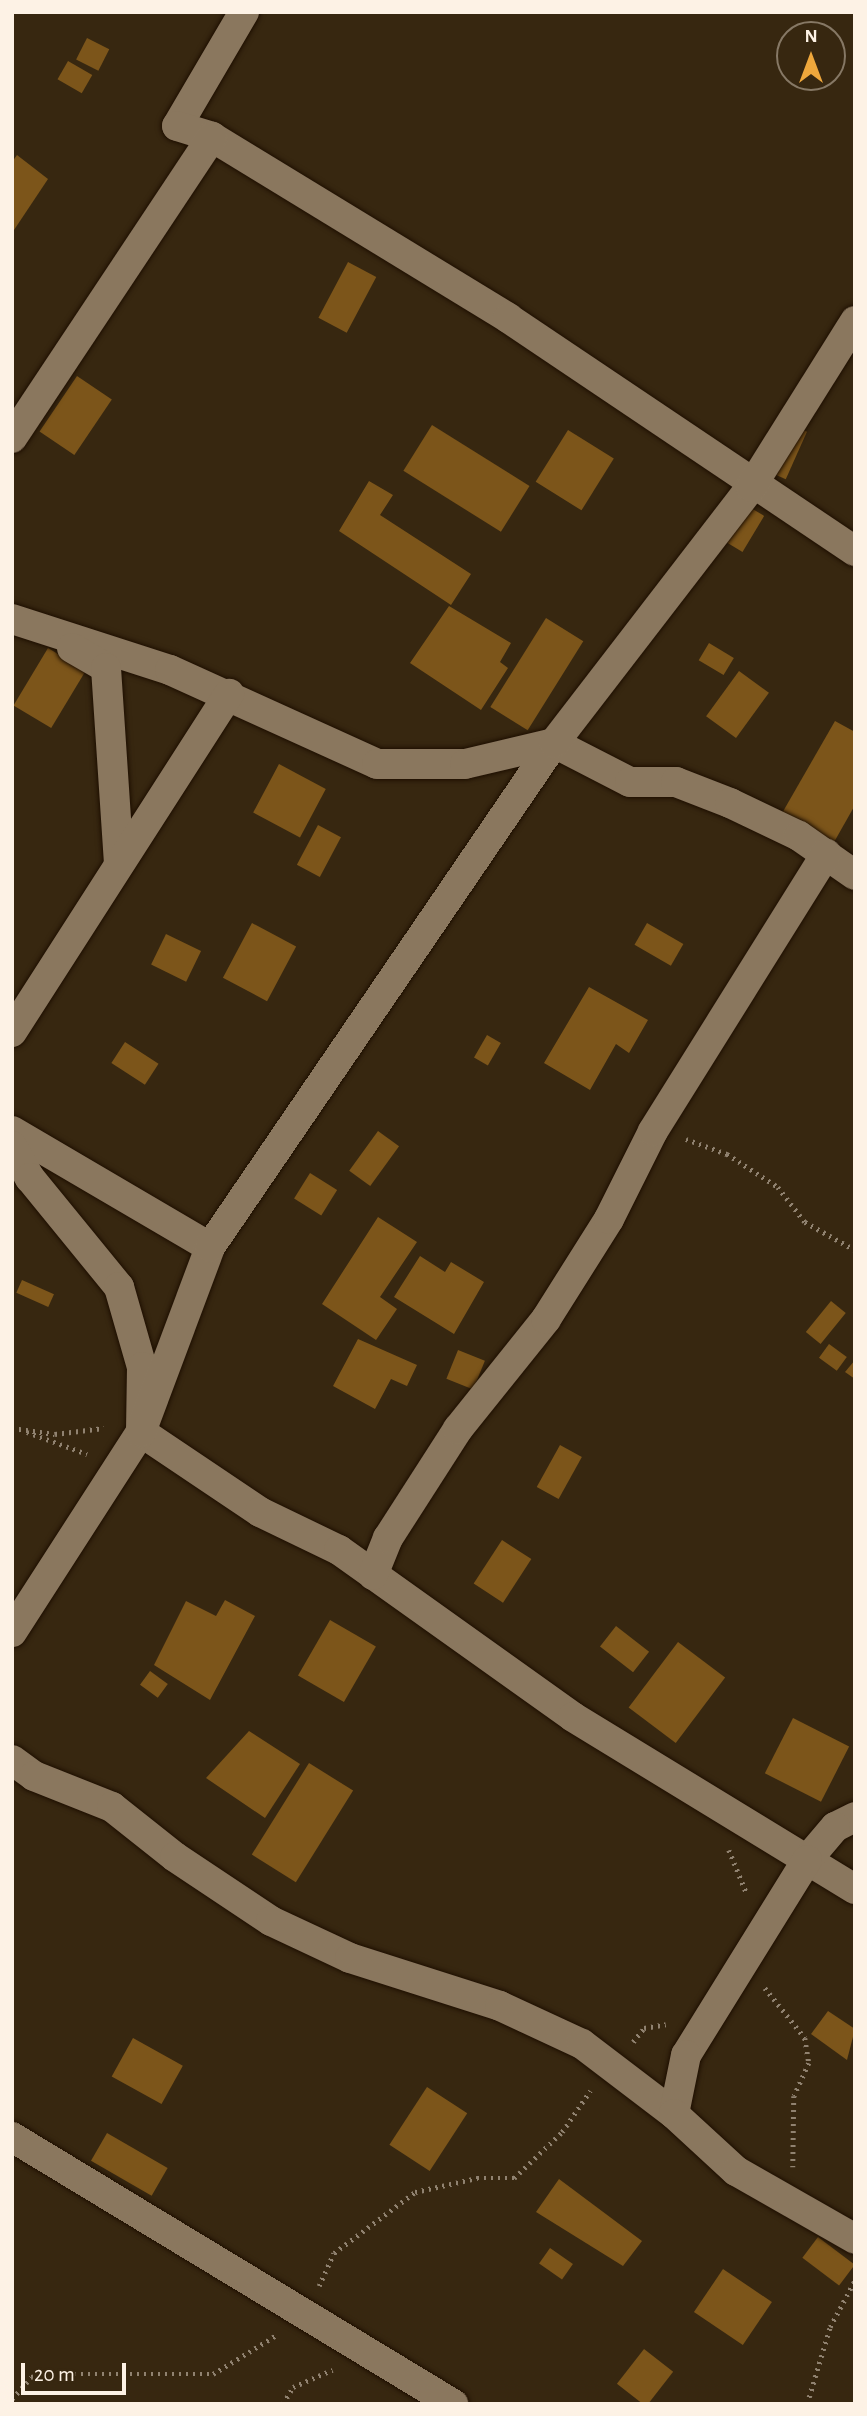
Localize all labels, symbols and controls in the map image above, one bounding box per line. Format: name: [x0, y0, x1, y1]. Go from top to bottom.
north arrow: [776, 21, 846, 91]
text: N: [804, 27, 818, 46]
scale bar: [24, 2350, 130, 2394]
text: 20 m: [34, 2364, 75, 2385]

